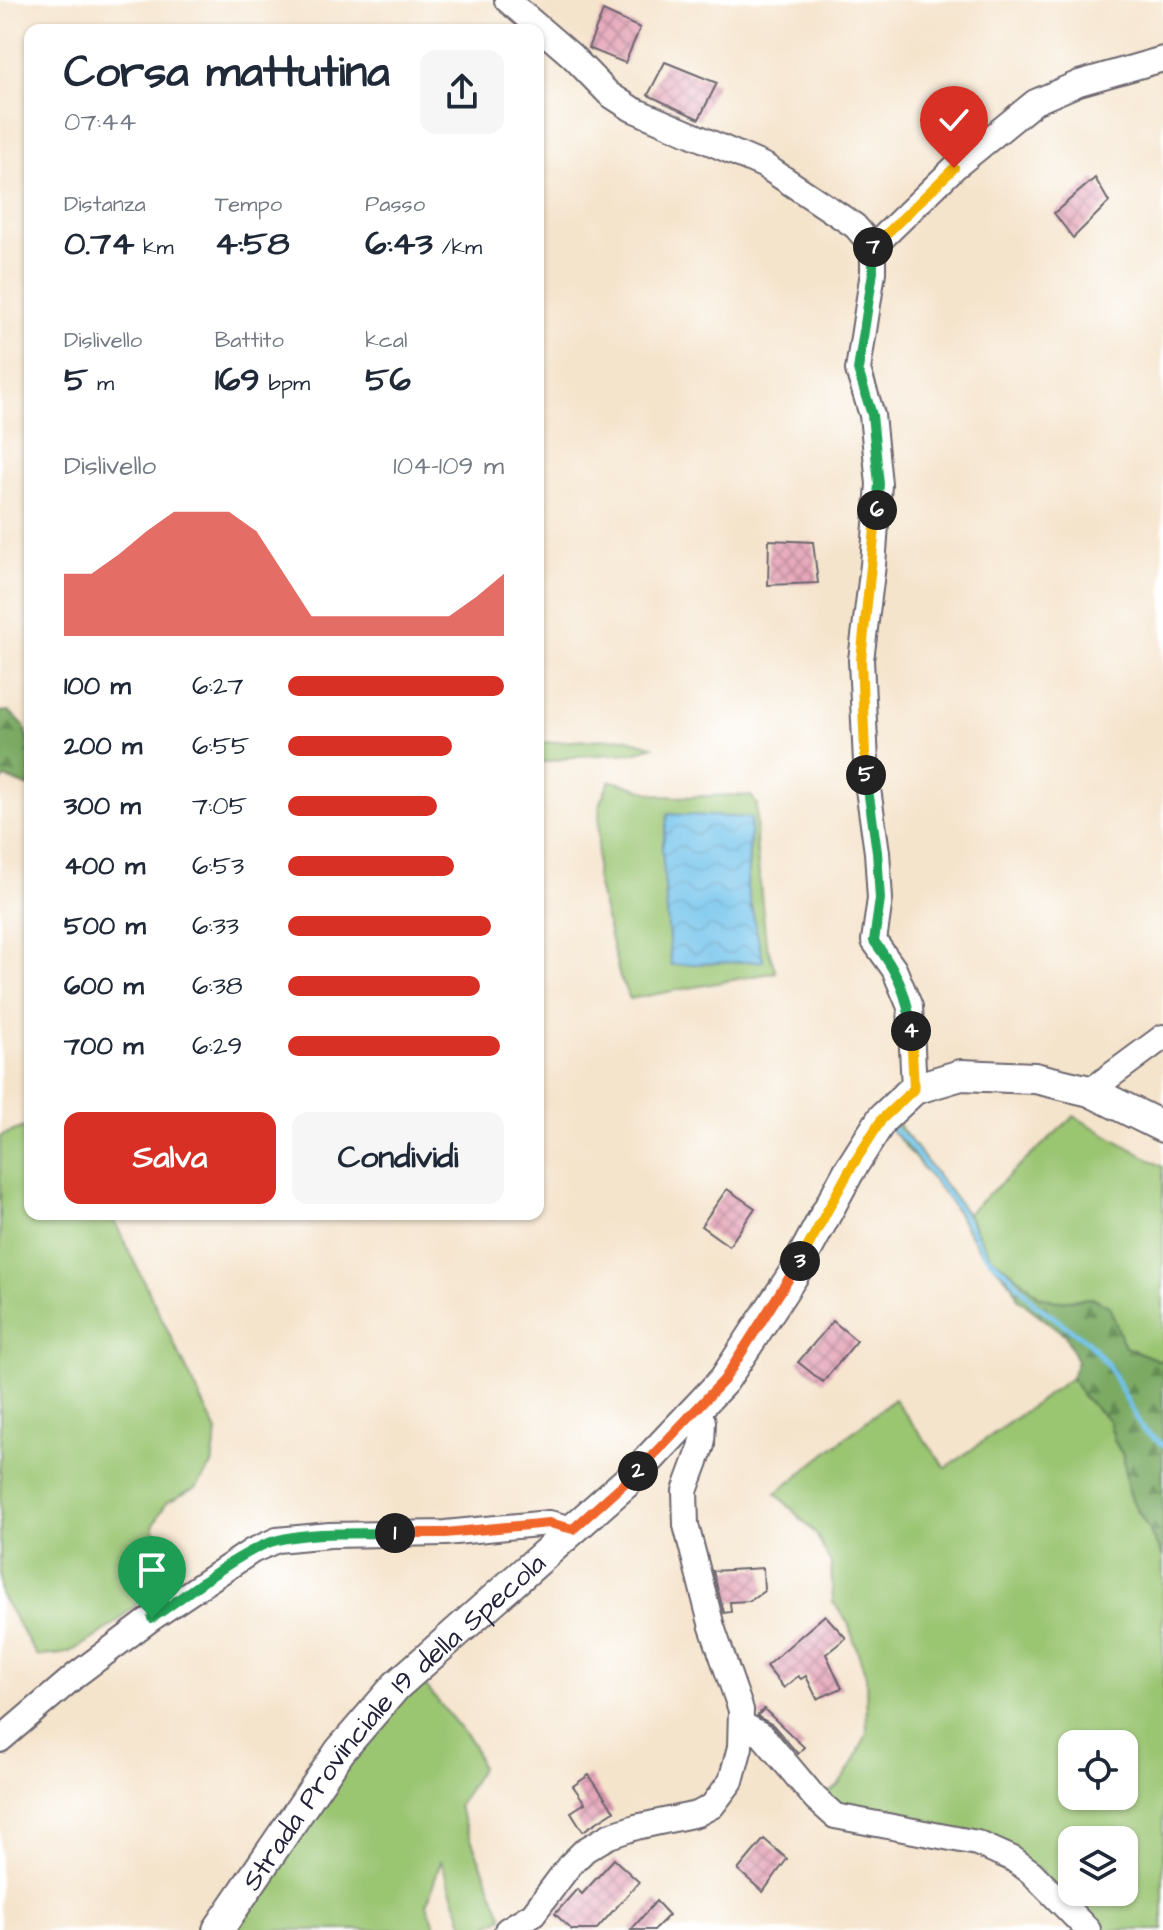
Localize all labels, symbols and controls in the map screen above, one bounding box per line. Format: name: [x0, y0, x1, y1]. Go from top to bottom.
text: Corsa mattutina: [64, 43, 390, 104]
button: share: [420, 50, 504, 134]
pin: [920, 86, 988, 168]
icon: check: [932, 98, 976, 142]
text: 07:44: [64, 104, 136, 140]
text: Distanza: [64, 189, 146, 220]
text: Tempo: [215, 189, 282, 220]
text: Passo: [365, 189, 425, 220]
text: 0.74: [64, 220, 134, 268]
text: 4:58: [215, 220, 290, 268]
text: 6:43: [365, 220, 433, 268]
pin: 7: [853, 227, 893, 267]
text: 7: [866, 231, 880, 262]
text: km: [134, 232, 174, 263]
text: /km: [433, 232, 482, 263]
text: Dislivello: [64, 325, 142, 356]
text: Battito: [215, 325, 284, 356]
text: kcal: [365, 325, 407, 356]
text: 5: [64, 356, 88, 404]
text: 169: [215, 356, 260, 404]
text: 56: [365, 356, 411, 404]
text: m: [88, 368, 114, 399]
text: bpm: [260, 368, 310, 399]
text: Dislivello: [64, 448, 156, 484]
text: 104–109 m: [393, 448, 504, 484]
pin: 6: [857, 490, 897, 530]
text: 6: [870, 494, 884, 525]
text: 100 m: [64, 668, 131, 704]
text: 6:27: [192, 668, 244, 704]
text: 200 m: [64, 728, 142, 764]
text: 6:55: [192, 728, 249, 764]
pin: 5: [846, 755, 886, 795]
text: 5: [858, 759, 874, 790]
text: 300 m: [64, 788, 141, 824]
text: 7:05: [192, 788, 247, 824]
text: 400 m: [64, 848, 145, 884]
text: 6:53: [192, 848, 244, 884]
text: 500 m: [64, 908, 146, 944]
text: 6:33: [192, 908, 239, 944]
text: 600 m: [64, 968, 144, 1004]
text: 6:38: [192, 968, 243, 1004]
pin: 4: [891, 1011, 931, 1051]
text: 4: [904, 1015, 918, 1046]
text: 700 m: [64, 1028, 143, 1064]
text: 6:29: [192, 1028, 242, 1064]
button: Salva: [64, 1112, 276, 1204]
button: Condividi: [292, 1112, 504, 1204]
pin: 3: [780, 1241, 820, 1281]
text: 3: [794, 1245, 806, 1276]
pin: 2: [618, 1451, 658, 1491]
text: 2: [632, 1455, 644, 1486]
pin: 1: [375, 1513, 415, 1553]
text: 1: [394, 1517, 396, 1548]
pin: [118, 1536, 186, 1618]
street label: Strada Provinciale 19 della Specola: [233, 1545, 555, 1899]
icon: arrive: [130, 1548, 174, 1592]
map controls: [1058, 1730, 1138, 1906]
button: locate: [1058, 1730, 1138, 1810]
button: layers: [1058, 1826, 1138, 1906]

